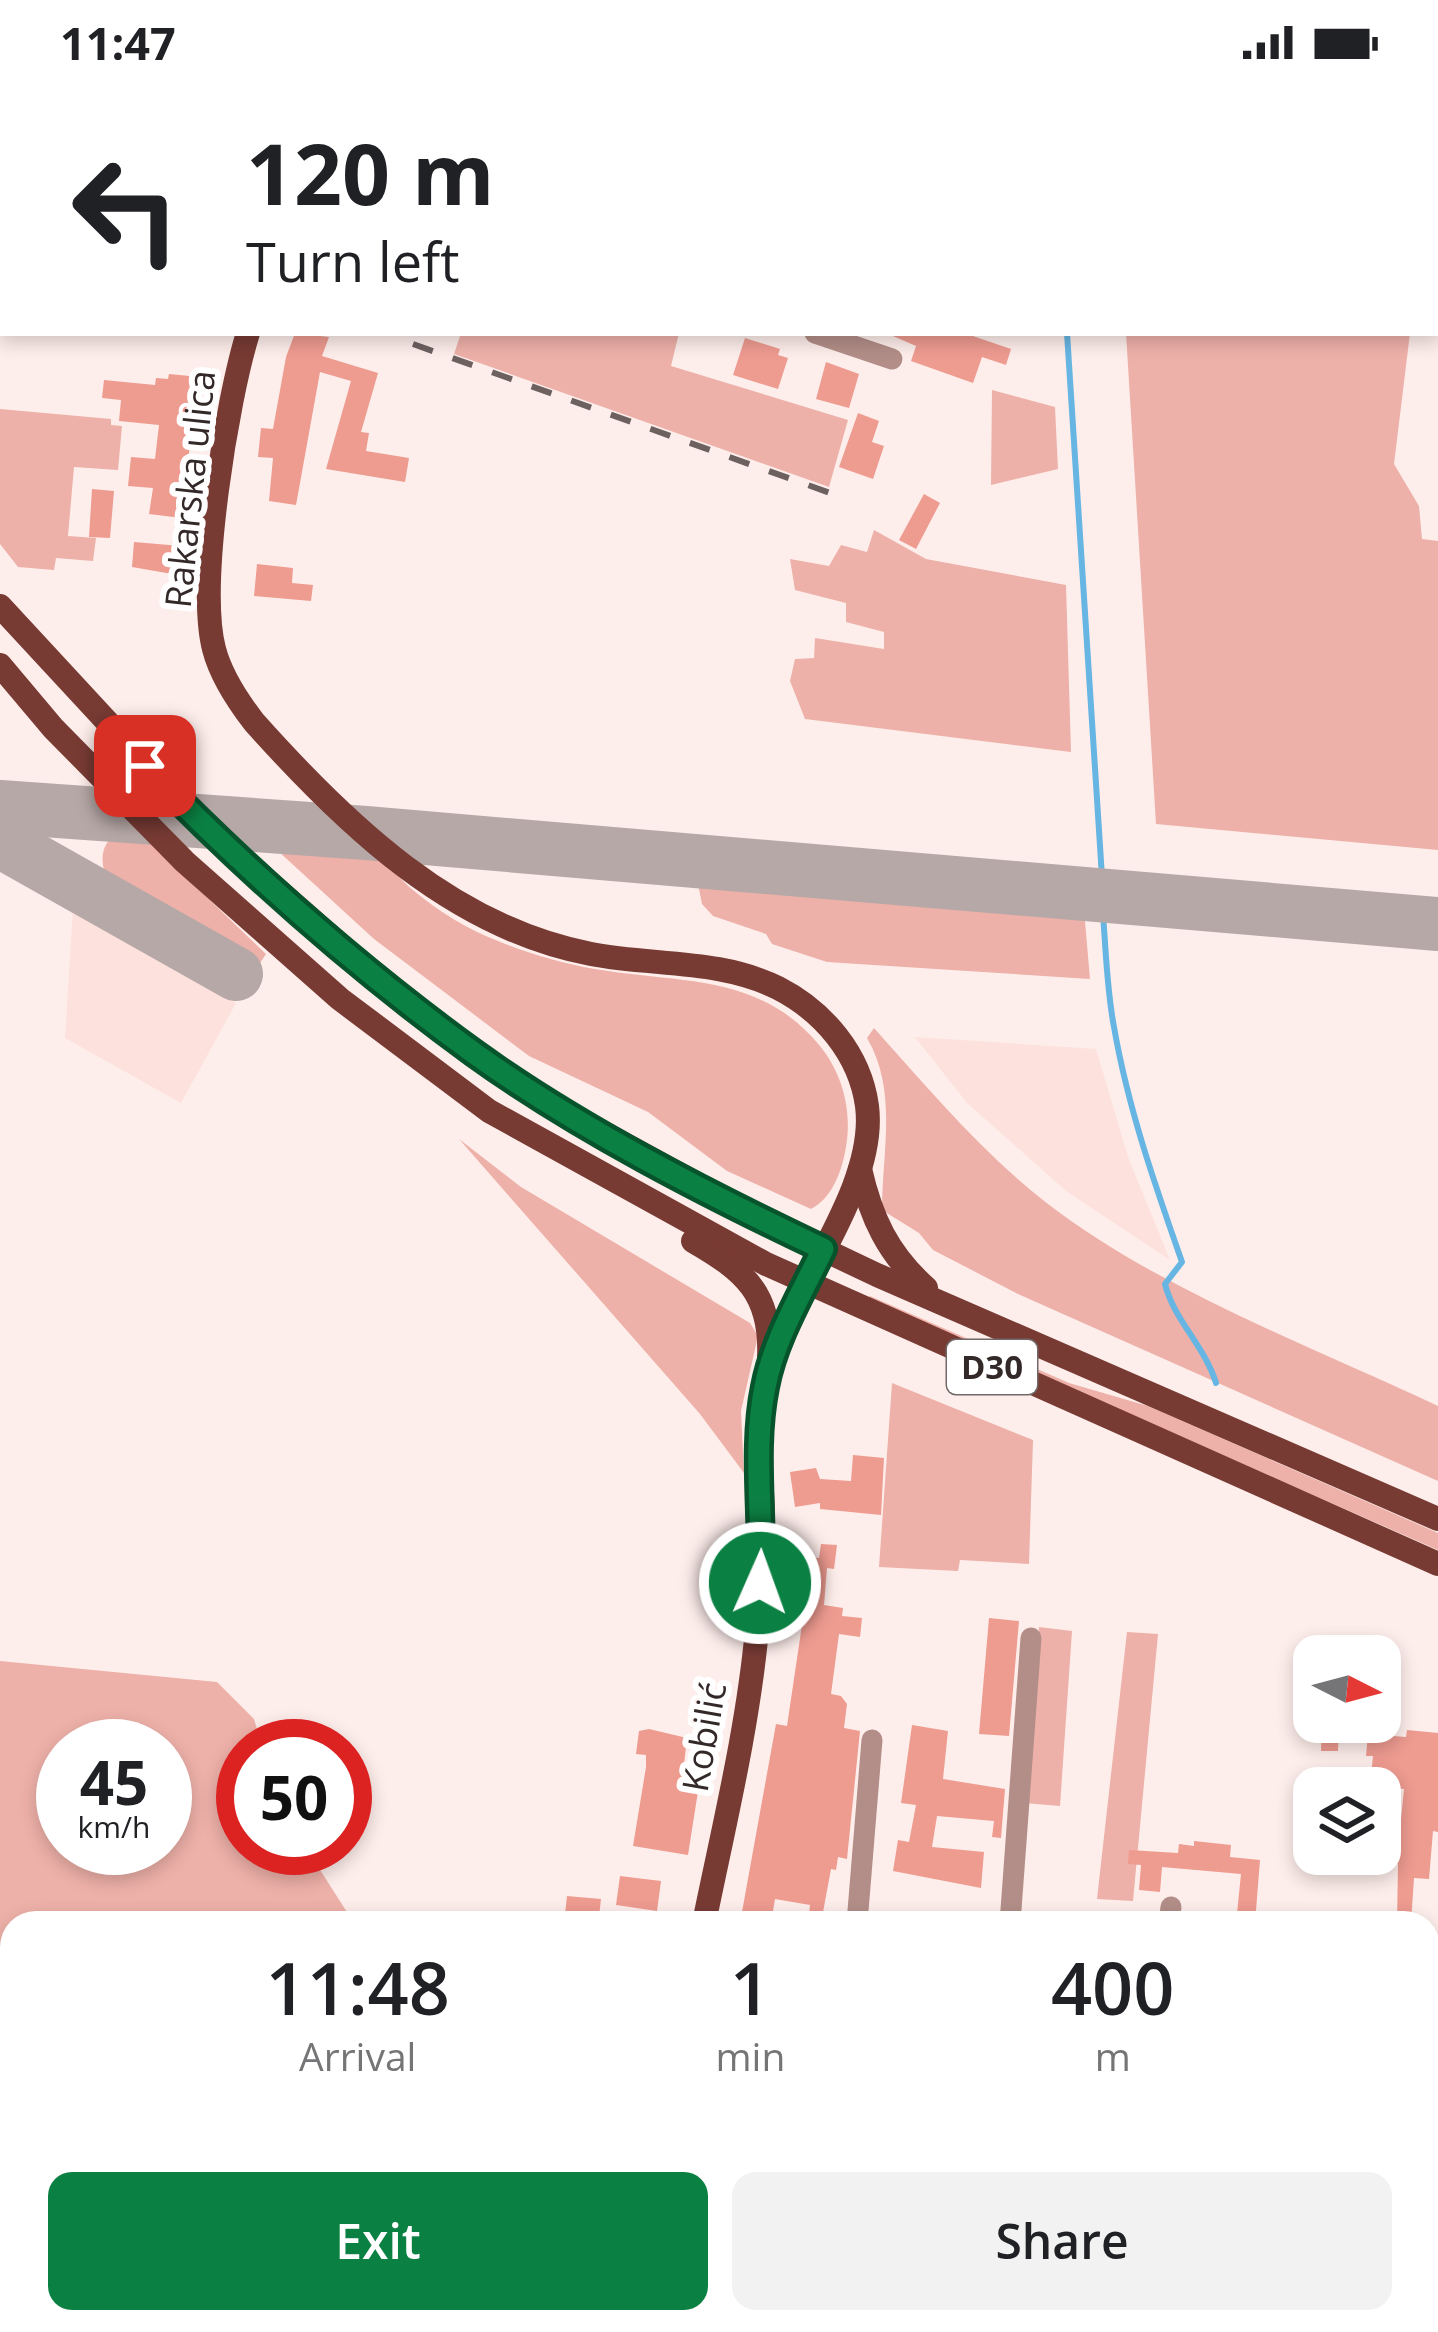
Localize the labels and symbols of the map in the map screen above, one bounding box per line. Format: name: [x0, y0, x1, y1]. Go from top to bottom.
street label: Rakarska ulica: [153, 368, 226, 610]
pin: [94, 715, 196, 817]
road number: D30: [947, 1340, 1037, 1394]
position arrow: [697, 1520, 823, 1646]
north arrow: [1293, 1635, 1401, 1743]
street label: Kobilić: [670, 1678, 737, 1795]
speed limit sign: 50: [216, 1719, 372, 1875]

